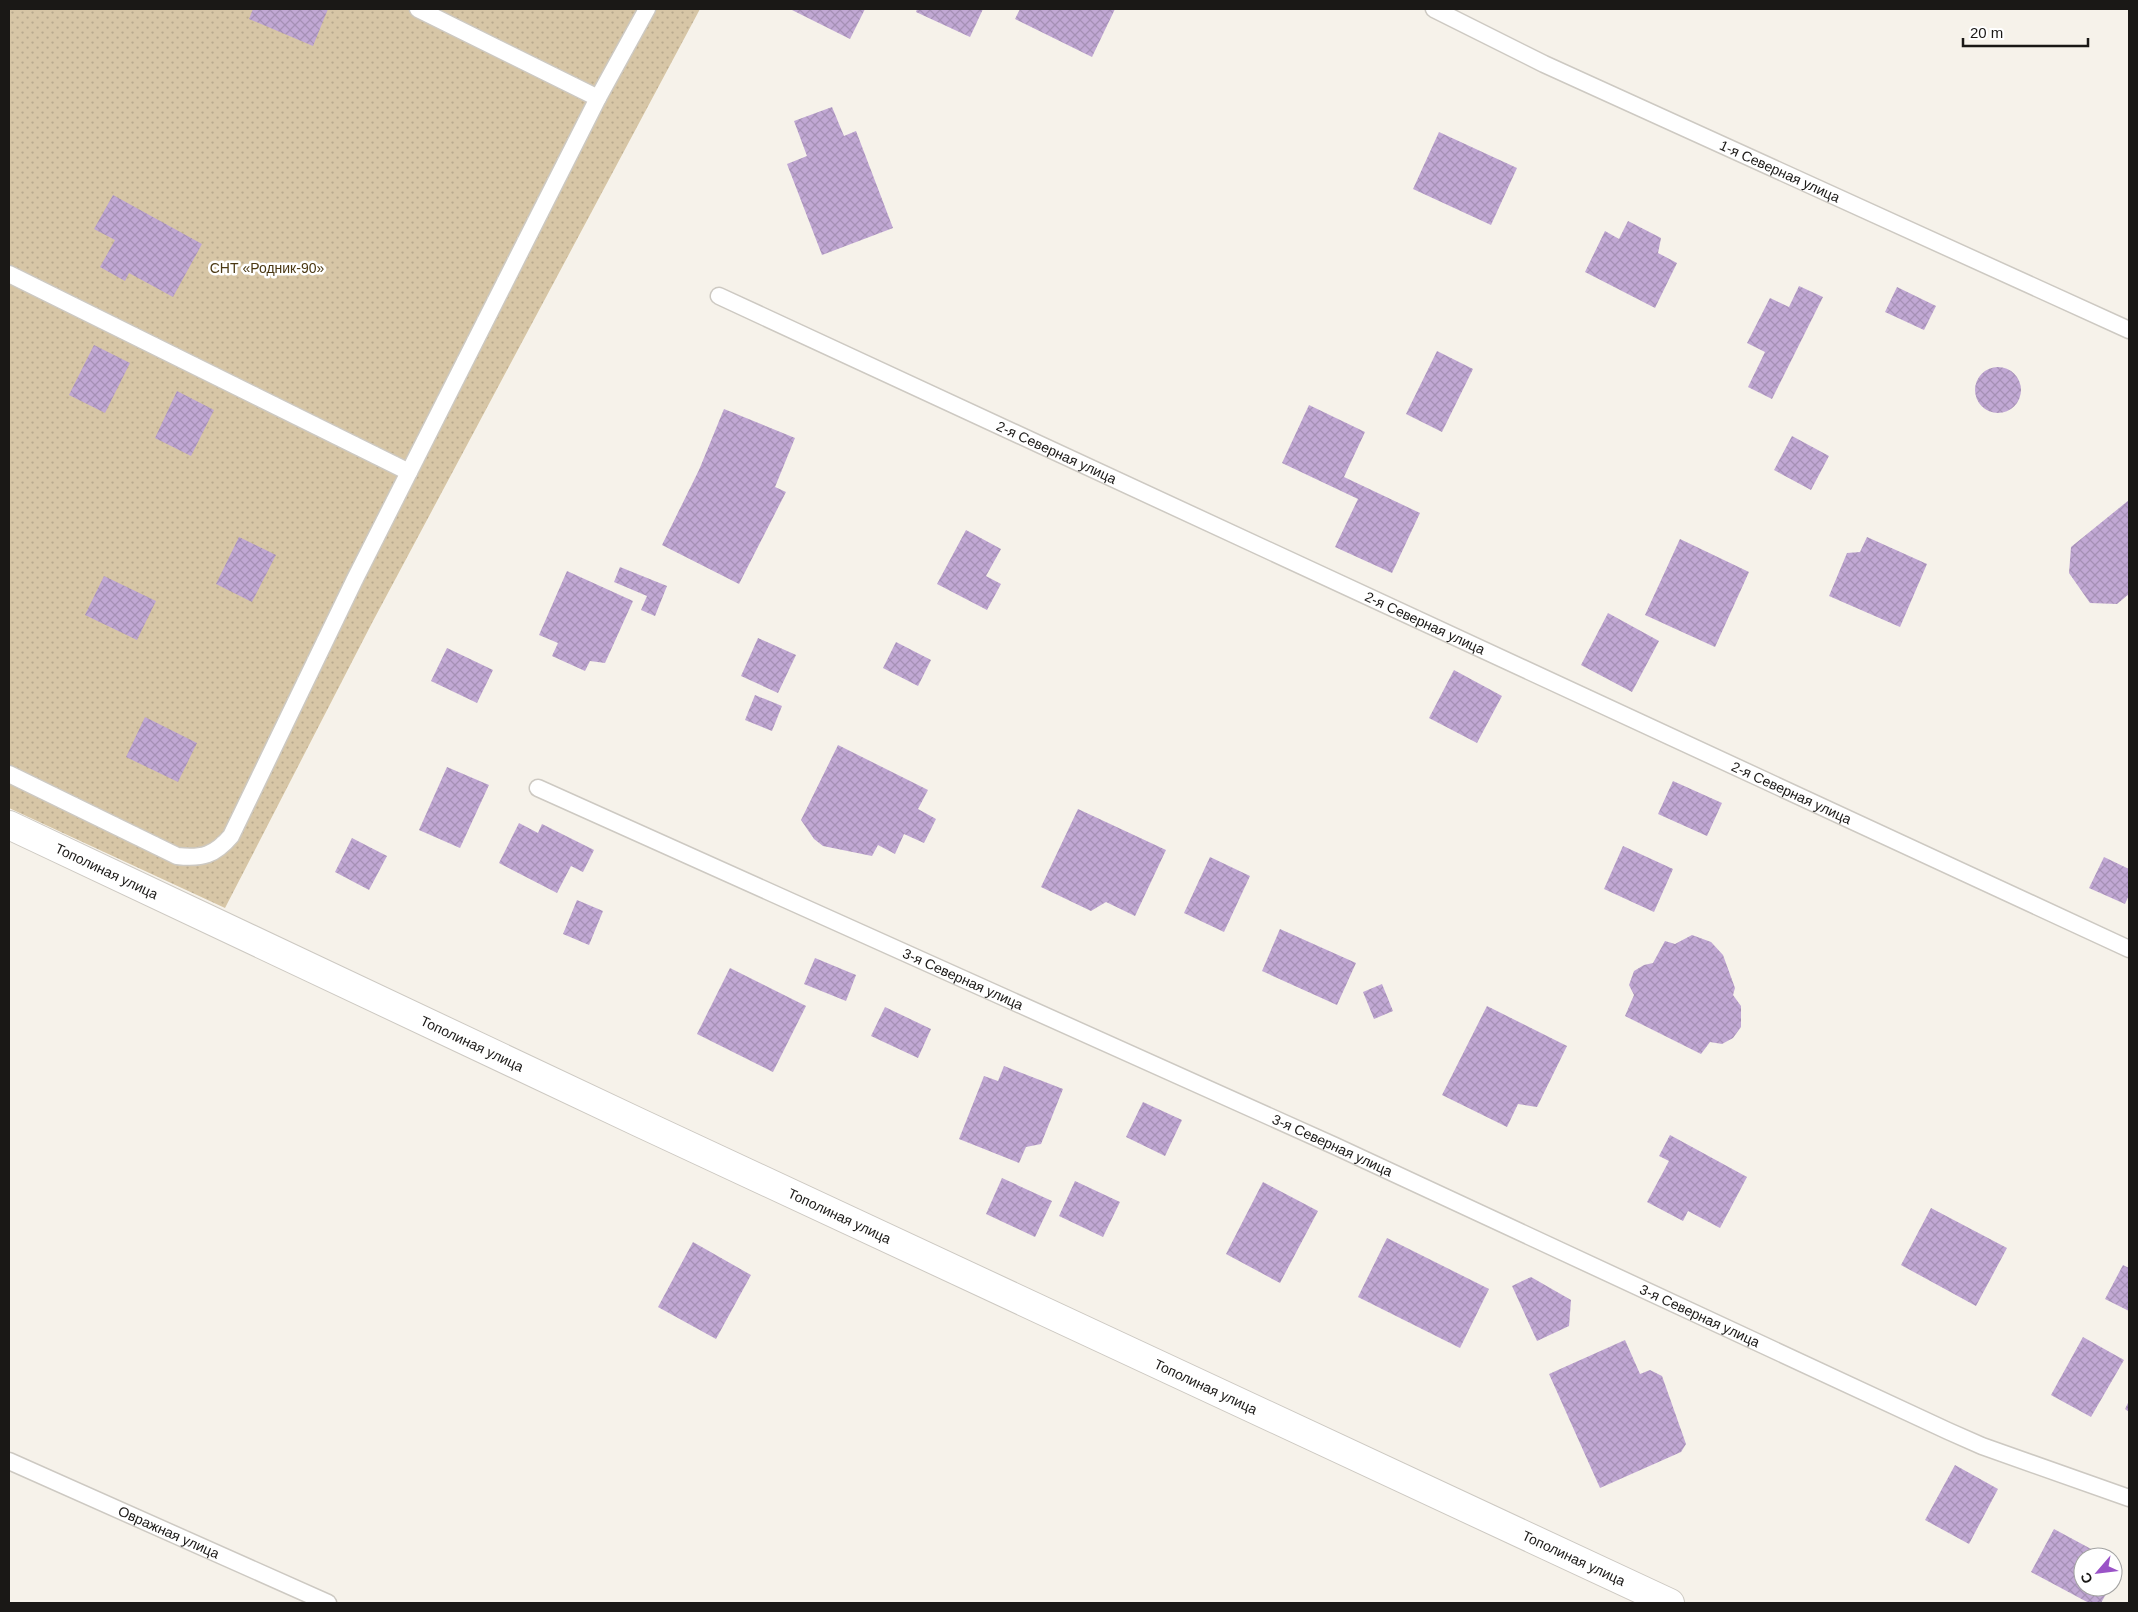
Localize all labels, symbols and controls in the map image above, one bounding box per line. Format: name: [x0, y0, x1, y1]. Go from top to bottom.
scale bar: [1963, 15, 2088, 47]
text: 20 m: [1970, 24, 2003, 41]
street label: 1-я Северная улица: [1717, 137, 1843, 206]
park label: СНТ «Родник-90»: [210, 260, 324, 276]
street label: 2-я Северная улица: [994, 418, 1119, 487]
street label: 2-я Северная улица: [1362, 588, 1488, 658]
street label: 2-я Северная улица: [1729, 758, 1854, 827]
street label: Тополиная улица: [53, 840, 161, 902]
street label: 3-я Северная улица: [900, 945, 1026, 1013]
street label: Тополиная улица: [418, 1012, 526, 1075]
street label: 3-я Северная улица: [1270, 1111, 1395, 1180]
street label: Тополиная улица: [785, 1185, 894, 1247]
street label: 3-я Северная улица: [1637, 1281, 1762, 1350]
street label: Тополиная улица: [1152, 1356, 1260, 1418]
street label: Овражная улица: [116, 1503, 222, 1562]
street label: Тополиная улица: [1520, 1527, 1628, 1589]
north arrow: [2073, 1547, 2123, 1597]
text: С: [2077, 1570, 2096, 1586]

